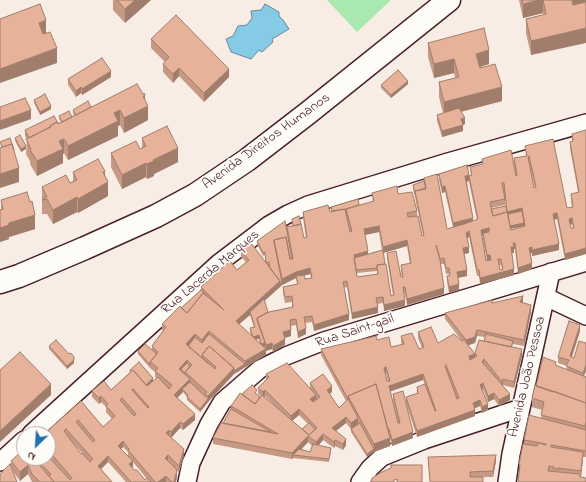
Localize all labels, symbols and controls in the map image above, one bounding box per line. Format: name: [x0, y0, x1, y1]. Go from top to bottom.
street label: Avenida Direitos Humanos: [200, 90, 334, 194]
street label: Rua Lacerda Marques: [159, 227, 263, 319]
street label: Rua Saint-gail: [314, 311, 396, 353]
street label: Avenida João Pessoa: [506, 315, 550, 439]
north arrow: [16, 426, 56, 466]
text: N: [25, 447, 38, 465]

